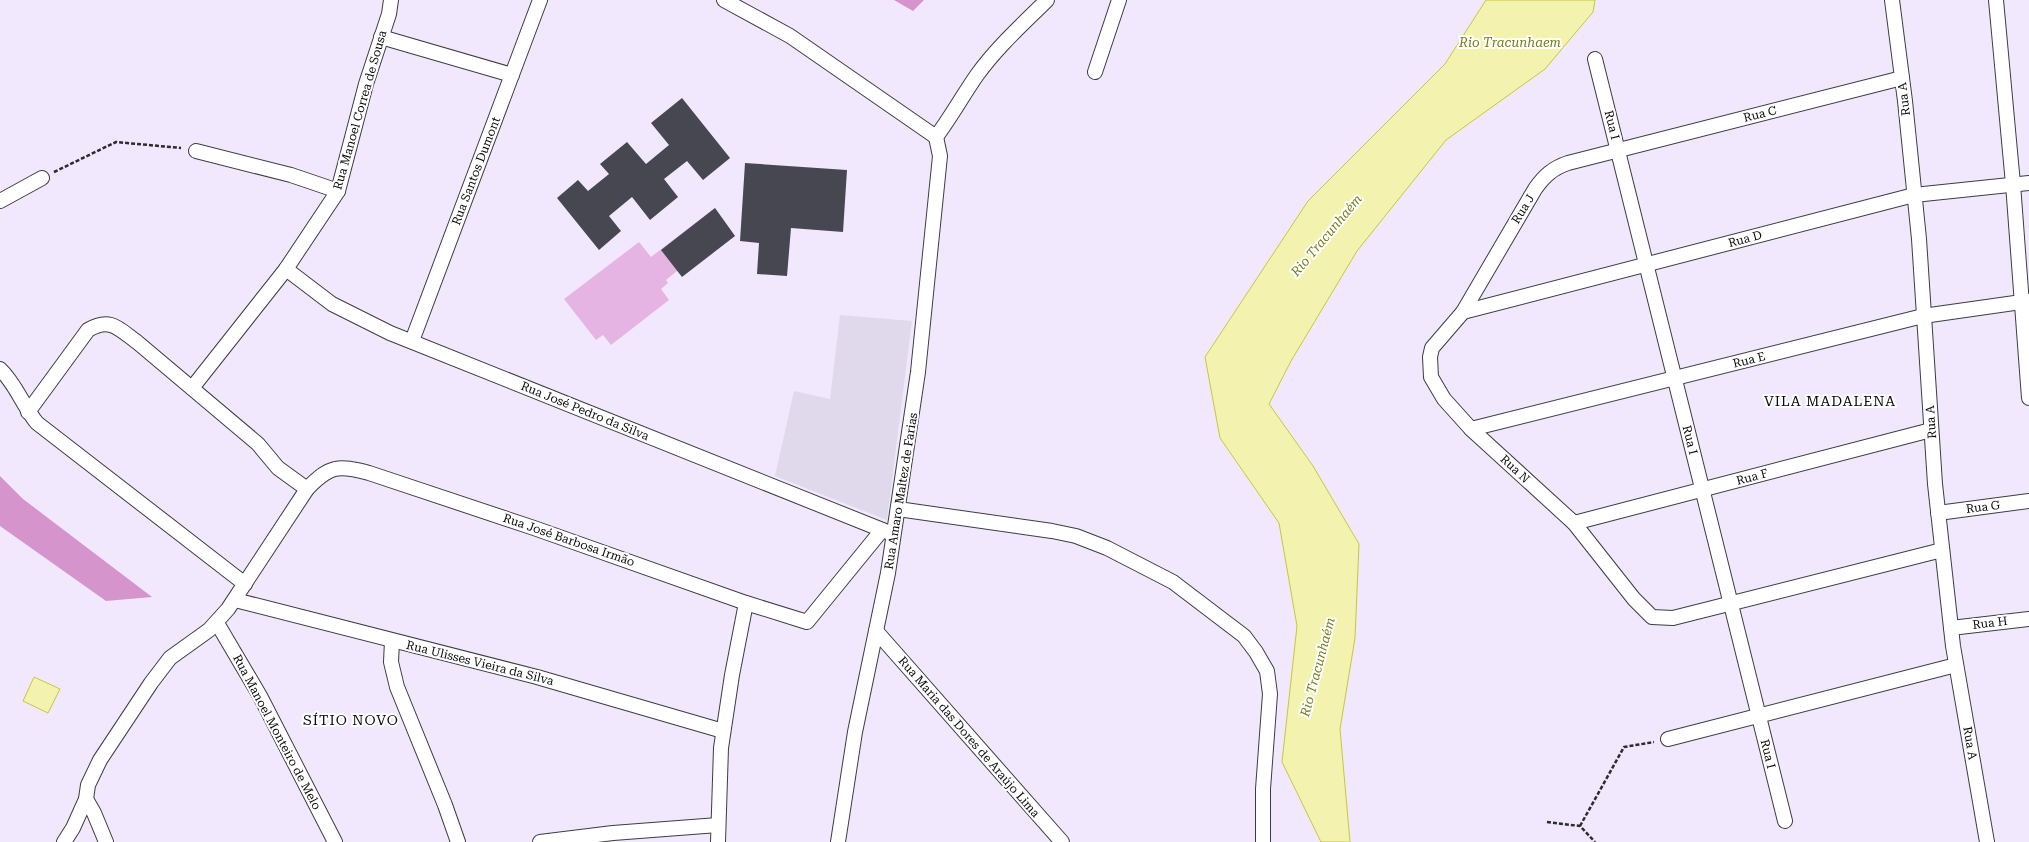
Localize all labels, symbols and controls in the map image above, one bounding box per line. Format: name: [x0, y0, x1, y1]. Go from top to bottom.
street label: Rua Manoel Correa de Sousa: [331, 28, 390, 191]
water label: Rio Tracunhaem: [1458, 35, 1561, 50]
street label: Rua A: [1895, 81, 1913, 116]
street label: Rua C: [1742, 103, 1778, 125]
street label: Rua I: [1602, 109, 1622, 141]
street label: Rua Santos Dumont: [449, 114, 503, 227]
water label: Rio Tracunhaém: [1287, 191, 1365, 280]
street label: Rua J: [1509, 192, 1538, 226]
street label: Rua D: [1727, 228, 1763, 250]
street label: Rua E: [1731, 349, 1767, 371]
street label: Rua José Pedro da Silva: [519, 379, 652, 443]
district label: VILA MADALENA: [1764, 393, 1896, 409]
street label: Rua A: [1923, 404, 1939, 439]
street label: Rua Amaro Maltez de Farias: [882, 411, 920, 570]
street label: Rua I: [1680, 424, 1700, 456]
street label: Rua N: [1498, 452, 1533, 486]
street label: Rua F: [1735, 466, 1769, 488]
street label: Rua G: [1965, 498, 2002, 516]
street label: Rua José Barbosa Irmão: [501, 511, 637, 569]
street label: Rua H: [1972, 614, 2008, 632]
water label: Rio Tracunhaém: [1297, 616, 1338, 719]
street label: Rua Ulisses Vieira da Silva: [405, 638, 556, 688]
street label: Rua Manoel Monteiro de Melo: [230, 652, 324, 812]
street label: Rua Maria das Dores de Araújo Lima: [895, 654, 1043, 821]
district label: SÍTIO NOVO: [303, 712, 399, 728]
street label: Rua A: [1960, 725, 1980, 761]
street label: Rua I: [1758, 738, 1778, 770]

